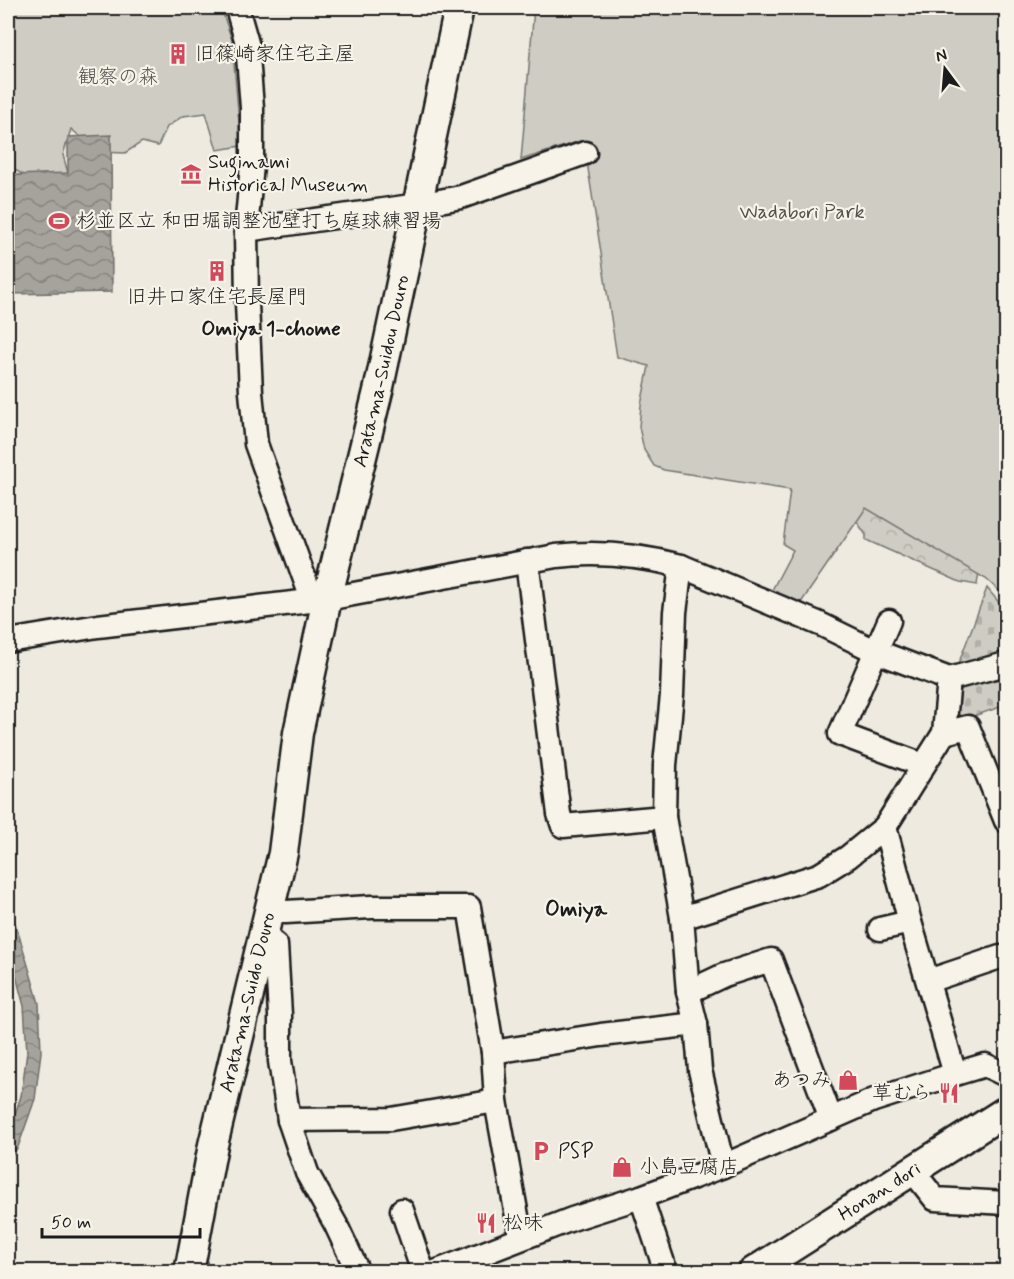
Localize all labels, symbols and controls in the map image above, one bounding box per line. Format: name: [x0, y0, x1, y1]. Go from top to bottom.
north arrow: [915, 39, 975, 99]
place label: 旧篠崎家住宅主屋: [195, 41, 355, 68]
building icon: 旧篠崎家住宅主屋: [166, 42, 190, 66]
text: N: [933, 44, 949, 68]
park label: 観察の森: [78, 64, 158, 91]
place label: Suginami Historical Museum: [208, 149, 368, 199]
museum icon: Suginami Historical Museum: [179, 162, 203, 186]
park label: Wadabori Park: [739, 199, 865, 226]
place label: 杉並区立 和田堀調整池壁打ち庭球練習場: [76, 208, 441, 235]
sports icon: 杉並区立 和田堀調整池壁打ち庭球練習場: [47, 209, 71, 233]
building icon: 旧井口家住宅長屋門: [205, 259, 229, 283]
street label: Aratama-Suidou Douro: [346, 272, 416, 470]
place label: 旧井口家住宅長屋門: [127, 284, 307, 311]
district label: Omiya 1-chome: [201, 315, 341, 343]
district label: Omiya: [545, 896, 608, 924]
street label: Aratama-Suido Douro: [213, 909, 282, 1095]
place label: あつみ: [772, 1067, 831, 1094]
shop icon: あつみ: [836, 1068, 860, 1092]
place label: 草むら: [872, 1080, 932, 1107]
restaurant icon: 草むら: [937, 1081, 961, 1105]
place label: PSP: [558, 1138, 593, 1165]
parking icon: PSP: [529, 1139, 553, 1163]
place label: 小島豆腐店: [639, 1154, 739, 1181]
shop icon: 小島豆腐店: [610, 1155, 634, 1179]
street label: Honan dori: [833, 1155, 926, 1228]
scale bar: [42, 1201, 200, 1239]
place label: 松味: [503, 1210, 543, 1237]
text: 50 m: [51, 1211, 91, 1235]
restaurant icon: 松味: [474, 1211, 498, 1235]

